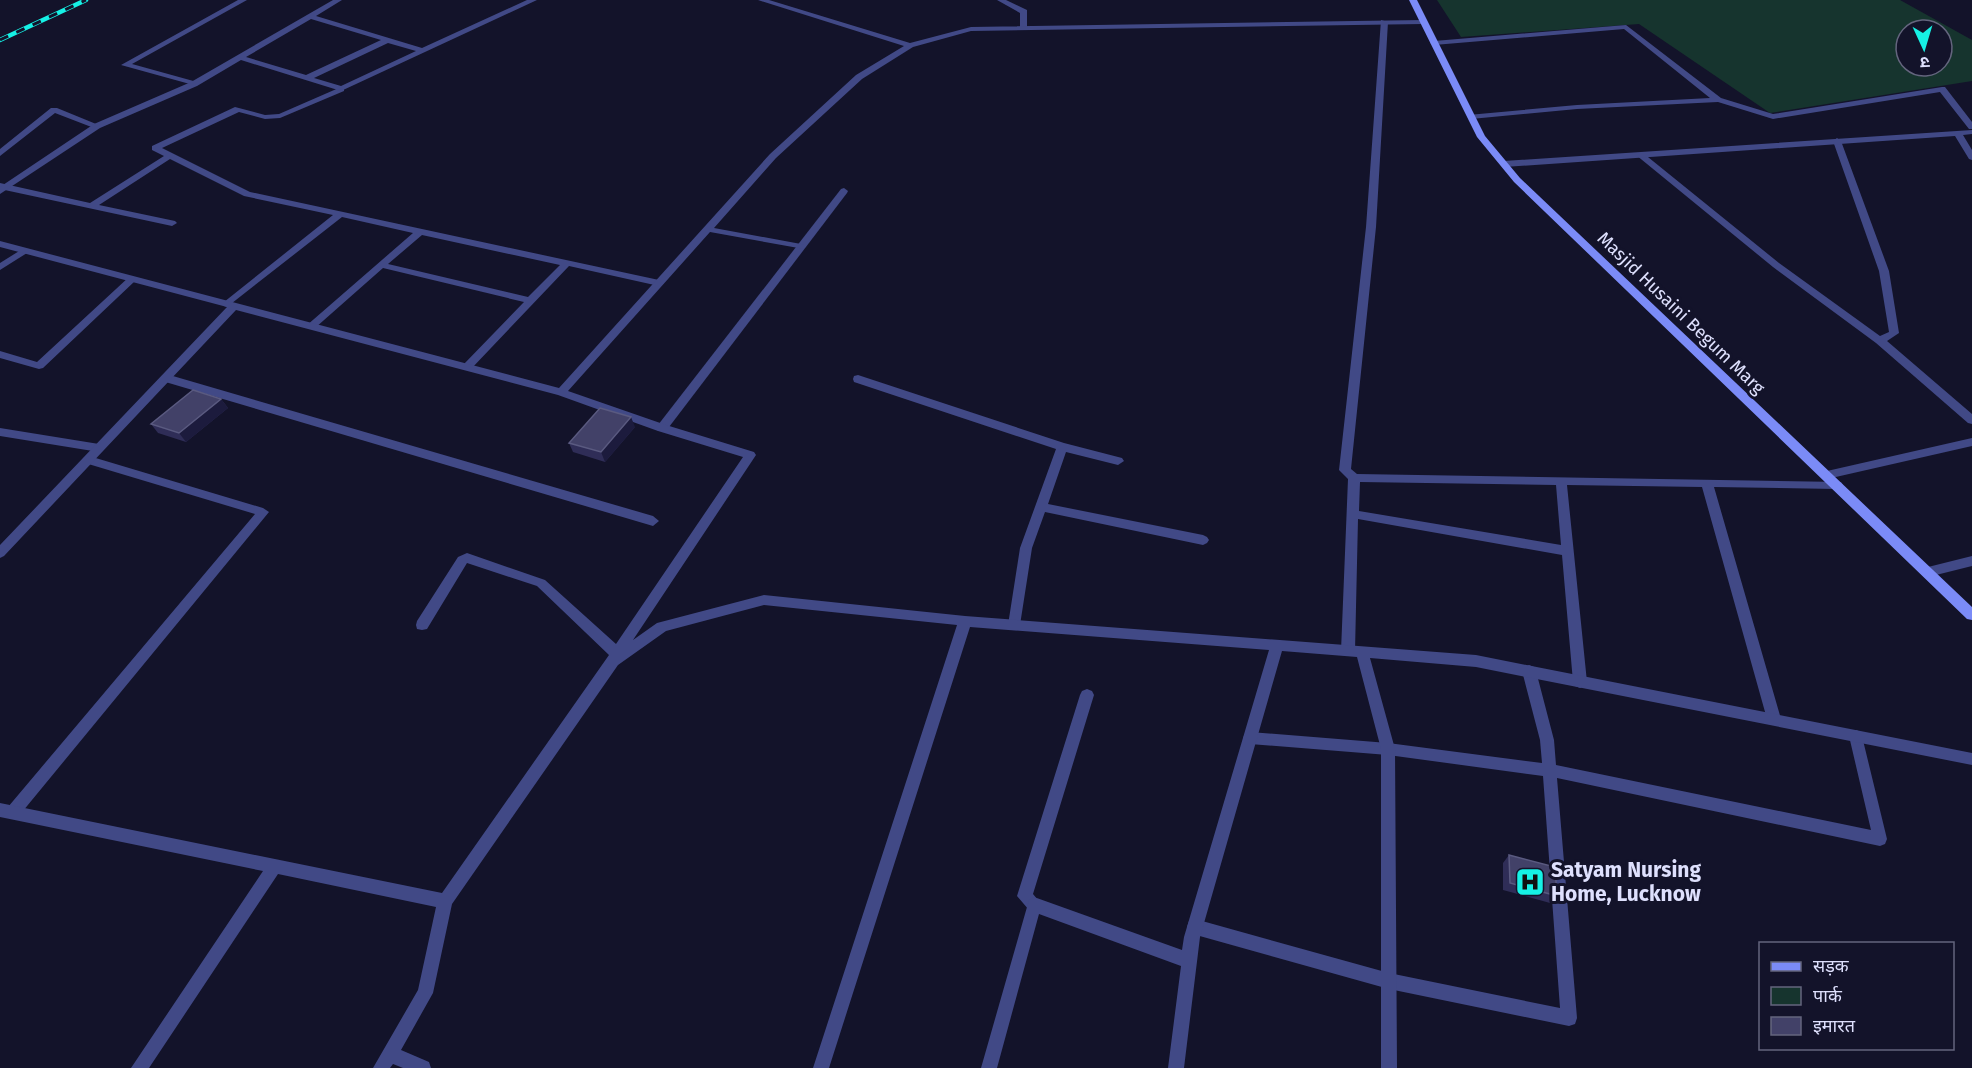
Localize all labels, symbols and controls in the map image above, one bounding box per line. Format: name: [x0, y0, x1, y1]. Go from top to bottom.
north arrow: [1894, 18, 1954, 78]
text: उ: [1919, 53, 1930, 72]
street label: Masjid Husaini Begum Marg: [1593, 227, 1770, 399]
place label: Satyam Nursing Home, Lucknow: [1551, 857, 1701, 907]
hospital icon: Satyam Nursing Home, Lucknow: [1514, 866, 1546, 898]
legend: [1759, 942, 1954, 1050]
text: सड़क: [1813, 955, 1850, 977]
text: पार्क: [1813, 985, 1843, 1007]
text: इमारत: [1813, 1015, 1856, 1037]

